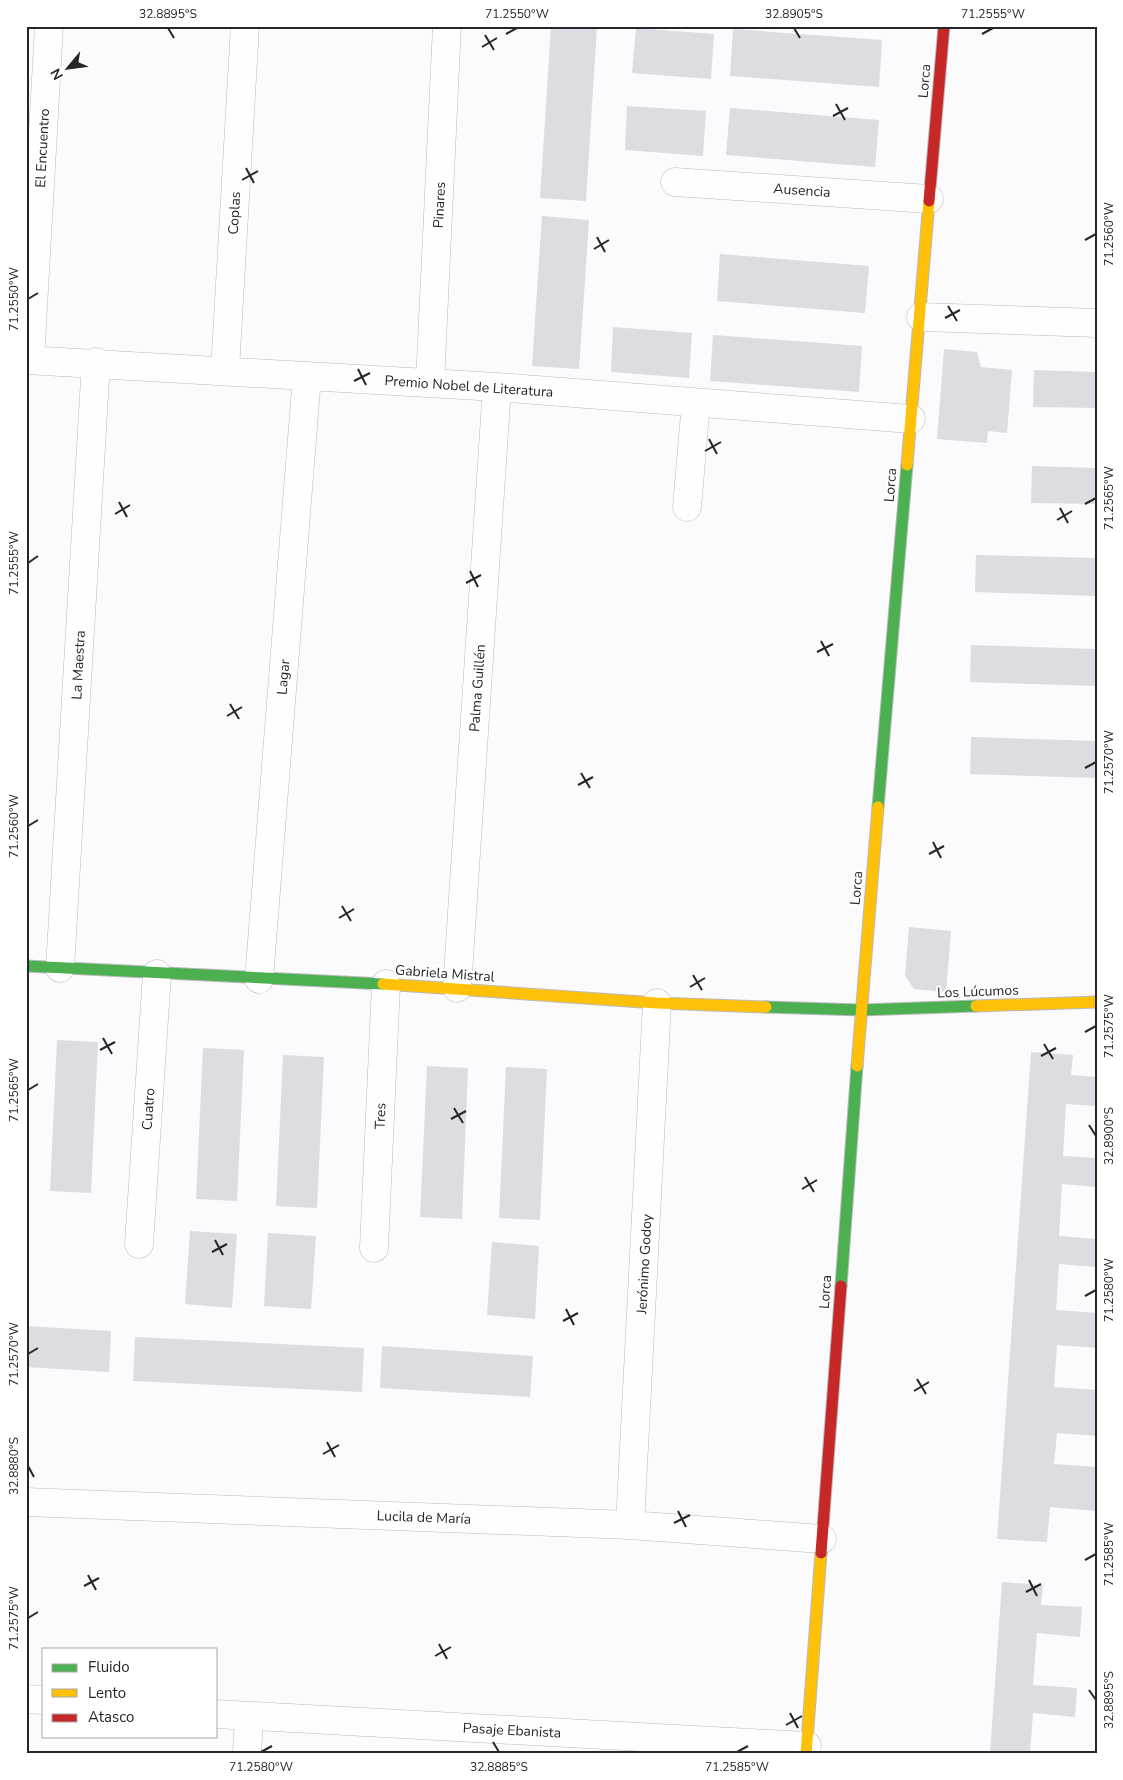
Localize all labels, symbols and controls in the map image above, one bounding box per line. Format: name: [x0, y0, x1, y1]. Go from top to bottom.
text: 32.8895°S: [139, 6, 197, 22]
text: 71.2550°W: [485, 6, 549, 22]
text: 32.8905°S: [765, 6, 823, 22]
text: 71.2555°W: [961, 6, 1025, 22]
north arrow: [42, 42, 92, 92]
street label: Lorca: [914, 63, 935, 99]
text: N: [46, 65, 68, 83]
street label: El Encuentro: [31, 108, 54, 188]
street label: Ausencia: [773, 179, 831, 202]
street label: Pinares: [429, 181, 450, 229]
street label: Coplas: [224, 191, 245, 235]
text: 71.2560°W: [1101, 202, 1117, 266]
text: 71.2550°W: [6, 267, 22, 331]
street label: Premio Nobel de Literatura: [384, 371, 554, 402]
text: 71.2565°W: [1101, 466, 1117, 530]
street label: Lorca: [880, 467, 901, 503]
text: 71.2555°W: [6, 531, 22, 595]
street label: La Maestra: [67, 630, 90, 700]
street label: Palma Guillén: [465, 643, 490, 733]
street label: Lagar: [272, 658, 295, 696]
text: 71.2570°W: [1101, 730, 1117, 794]
text: 71.2560°W: [6, 794, 22, 858]
street label: Lorca: [846, 870, 867, 906]
street label: Gabriela Mistral: [394, 961, 496, 987]
street label: Los Lúcumos: [937, 981, 1019, 1002]
text: 71.2575°W: [1101, 994, 1117, 1058]
text: 71.2565°W: [6, 1058, 22, 1122]
street label: Cuatro: [138, 1087, 159, 1131]
street label: Tres: [371, 1102, 390, 1130]
text: 32.8900°S: [1101, 1107, 1117, 1165]
street label: Jerónimo Godoy: [632, 1213, 657, 1316]
text: 71.2580°W: [1101, 1258, 1117, 1322]
street label: Lorca: [815, 1274, 836, 1310]
text: 71.2570°W: [6, 1322, 22, 1386]
text: 32.8880°S: [6, 1437, 22, 1495]
street label: Lucila de María: [376, 1506, 472, 1529]
text: 71.2585°W: [1101, 1522, 1117, 1586]
text: 71.2575°W: [6, 1586, 22, 1650]
legend: [42, 1648, 218, 1738]
text: Fluido: [88, 1657, 130, 1677]
text: 32.8895°S: [1101, 1671, 1117, 1729]
text: Lento: [88, 1683, 126, 1703]
text: Atasco: [88, 1707, 134, 1727]
street label: Pasaje Ebanista: [462, 1718, 562, 1743]
text: 71.2580°W: [229, 1759, 293, 1775]
text: 32.8885°S: [470, 1759, 528, 1775]
text: 71.2585°W: [705, 1759, 769, 1775]

